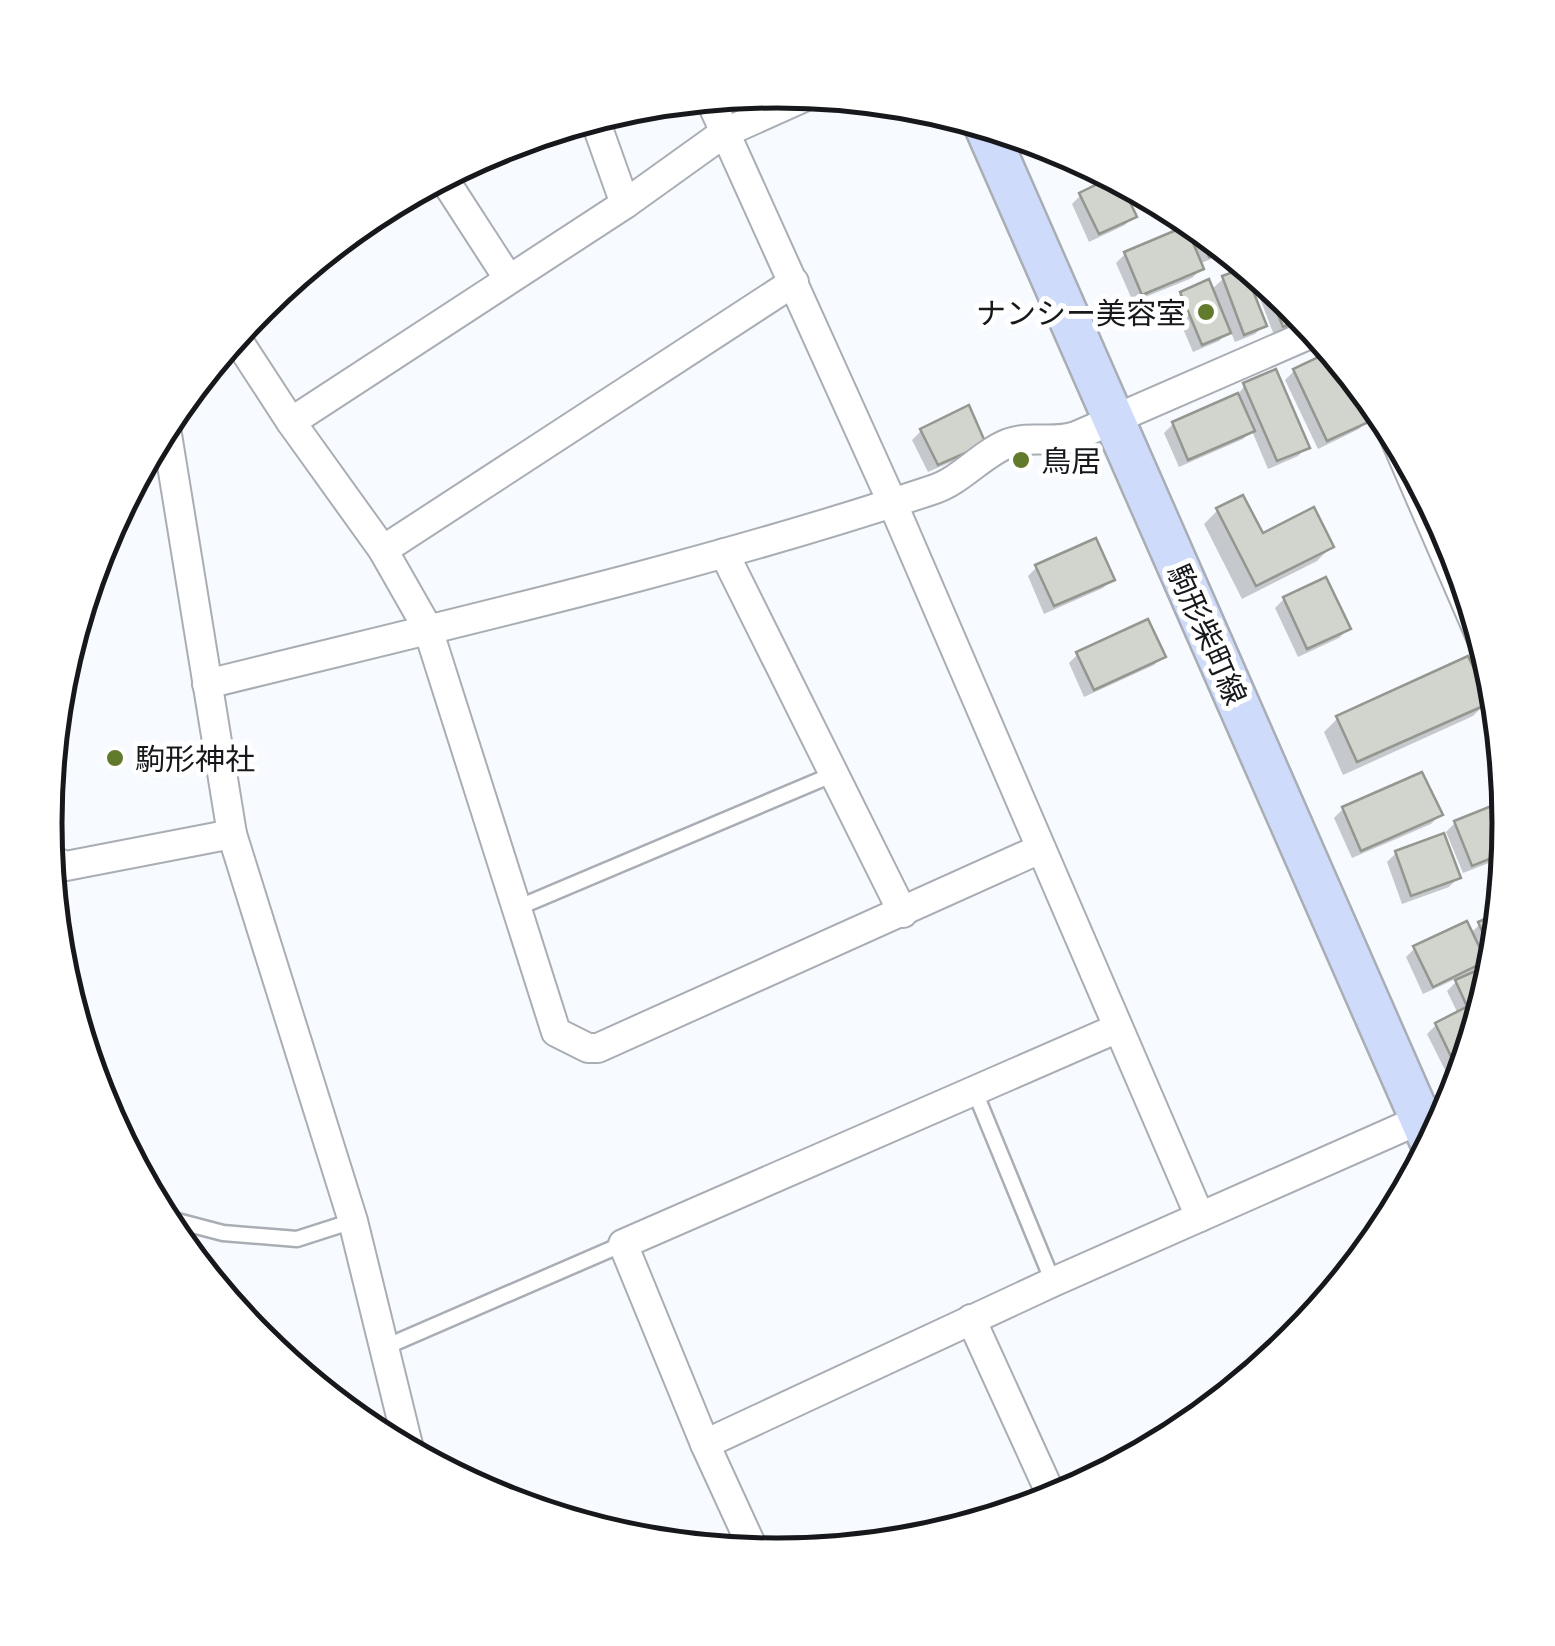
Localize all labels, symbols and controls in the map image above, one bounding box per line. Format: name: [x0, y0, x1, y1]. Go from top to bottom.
place label: ナンシー美容室: [976, 293, 1186, 332]
marker: ナンシー美容室: [1195, 301, 1217, 323]
place label: 鳥居: [1041, 441, 1101, 480]
marker: 鳥居: [1010, 449, 1032, 471]
street label: 駒形柴町線: [1160, 558, 1256, 710]
place label: 駒形神社: [135, 739, 255, 778]
marker: 駒形神社: [104, 747, 126, 769]

